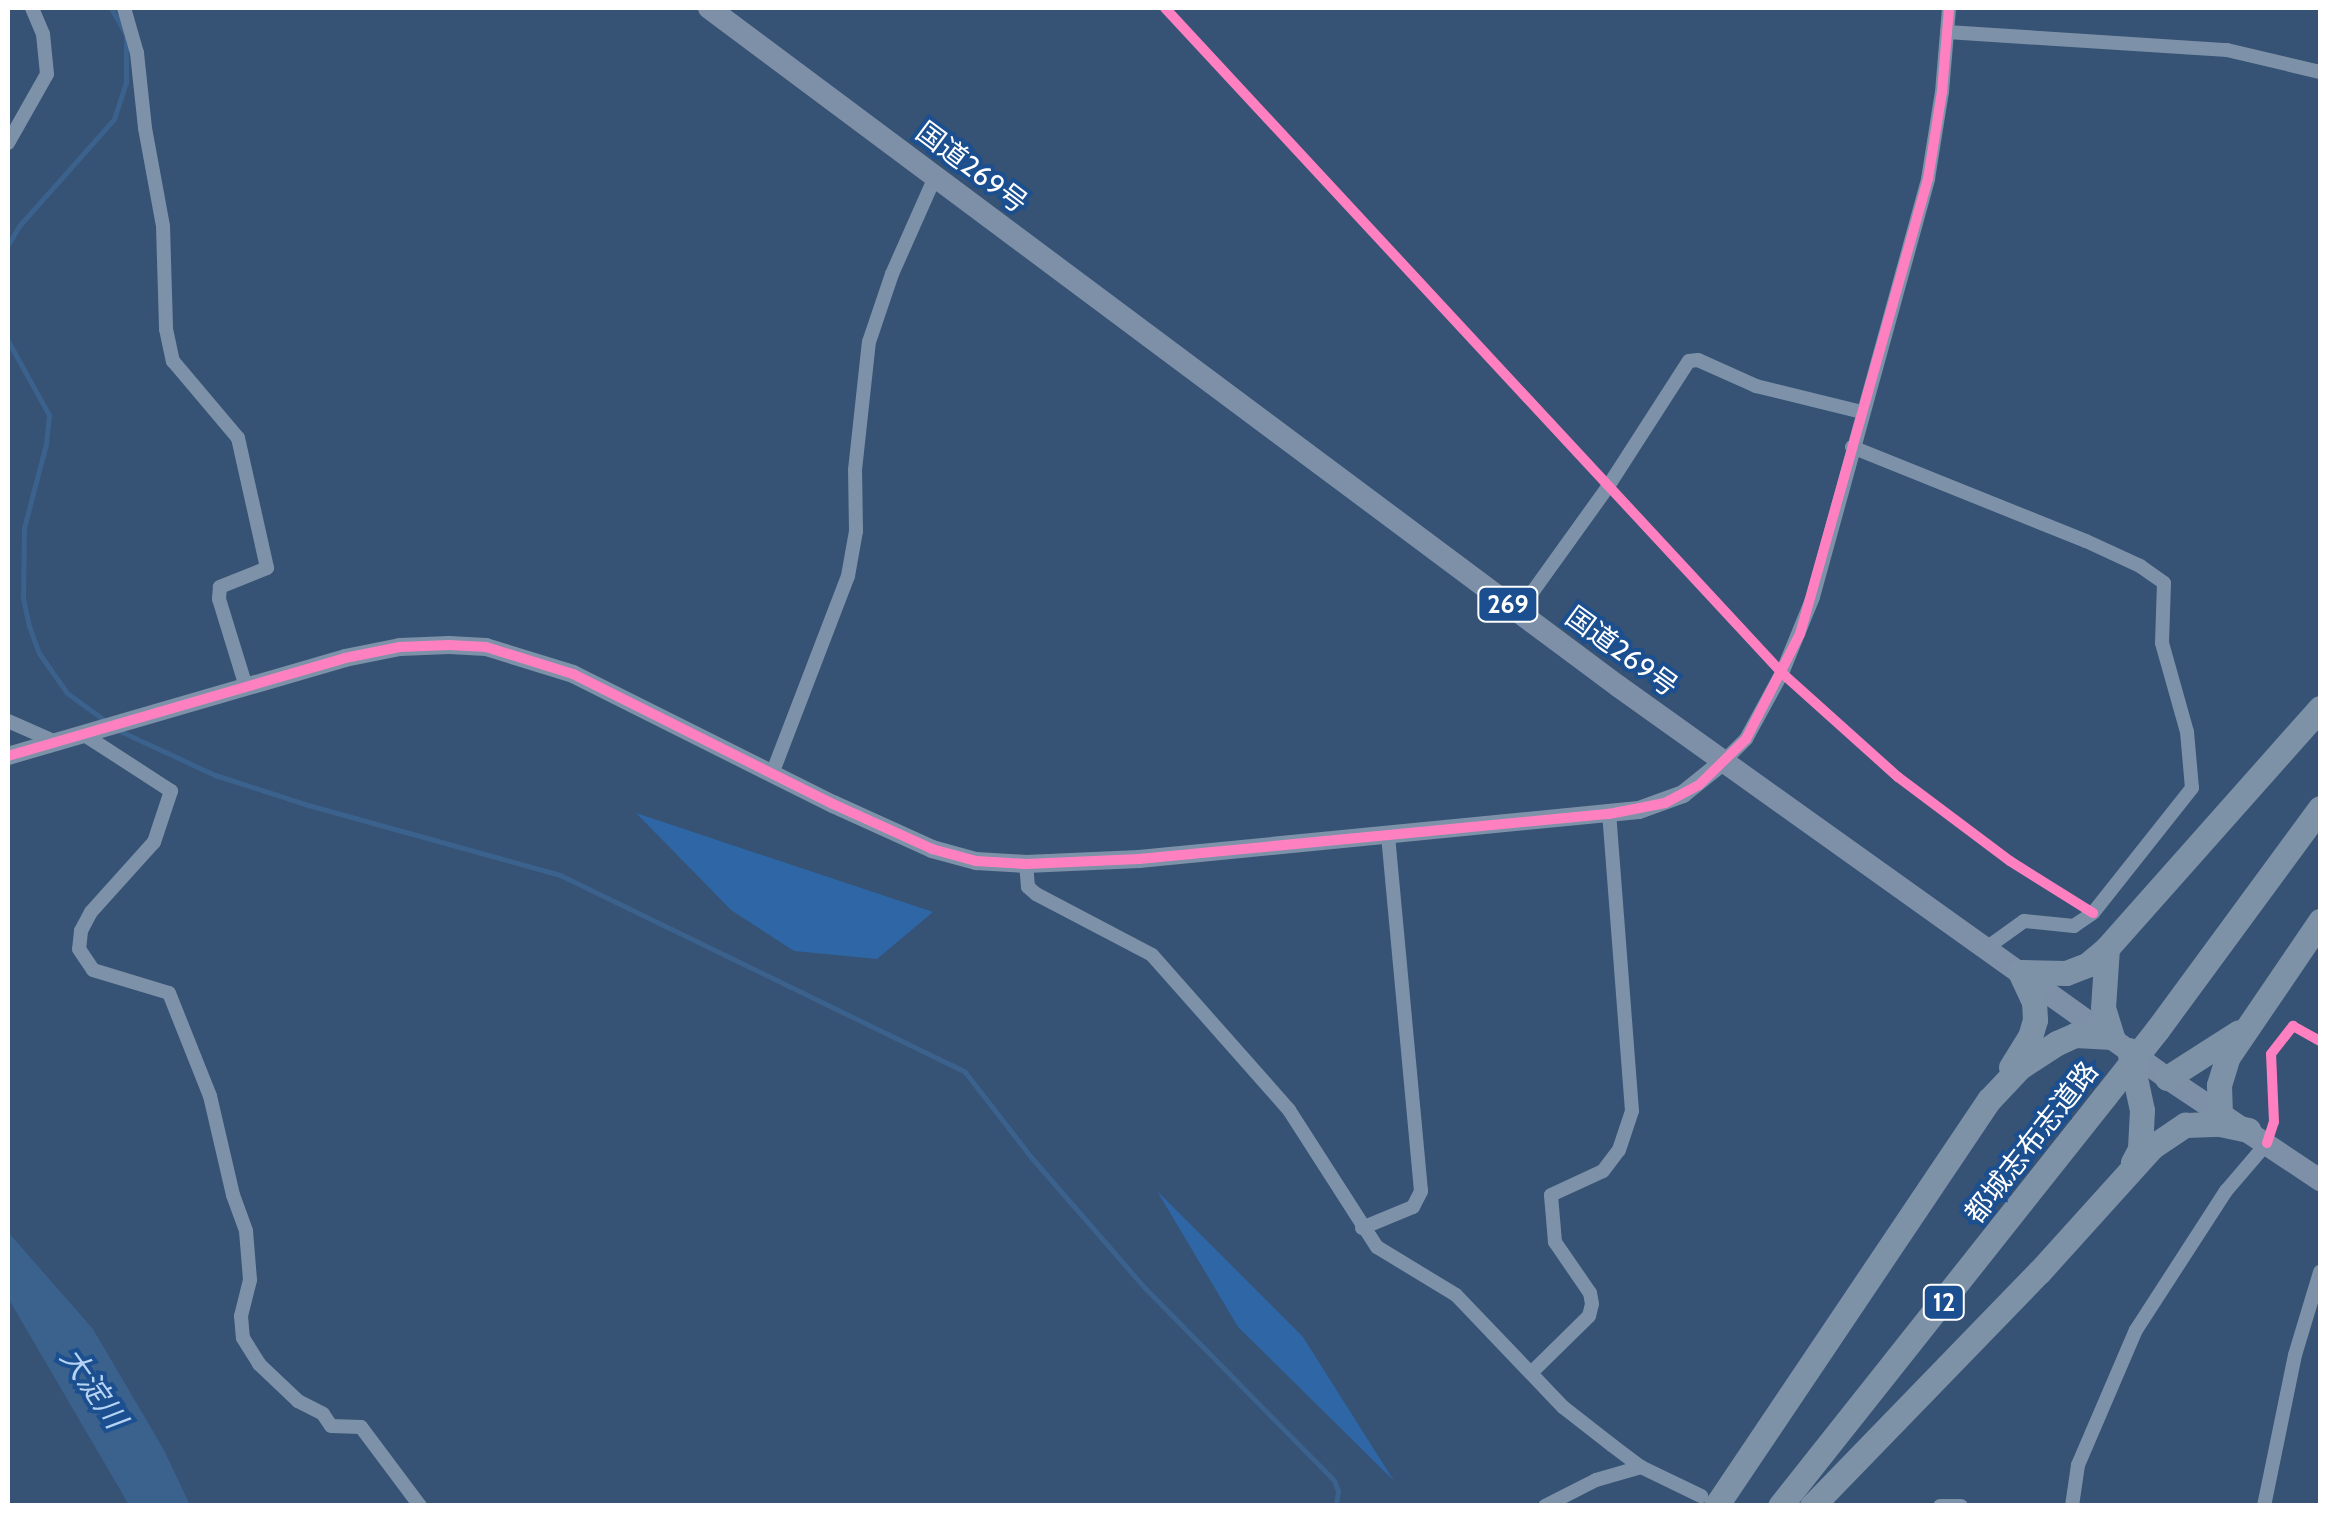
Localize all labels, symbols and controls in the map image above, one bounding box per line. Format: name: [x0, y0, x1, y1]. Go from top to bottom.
street label: 国道269号: [910, 114, 1034, 220]
road number: 269: [1476, 584, 1540, 624]
street label: 国道269号: [1559, 599, 1685, 703]
street label: 都城志布志道路: [1957, 1054, 2105, 1230]
road number: 12: [1922, 1282, 1966, 1322]
water label: 大淀川: [52, 1341, 134, 1435]

